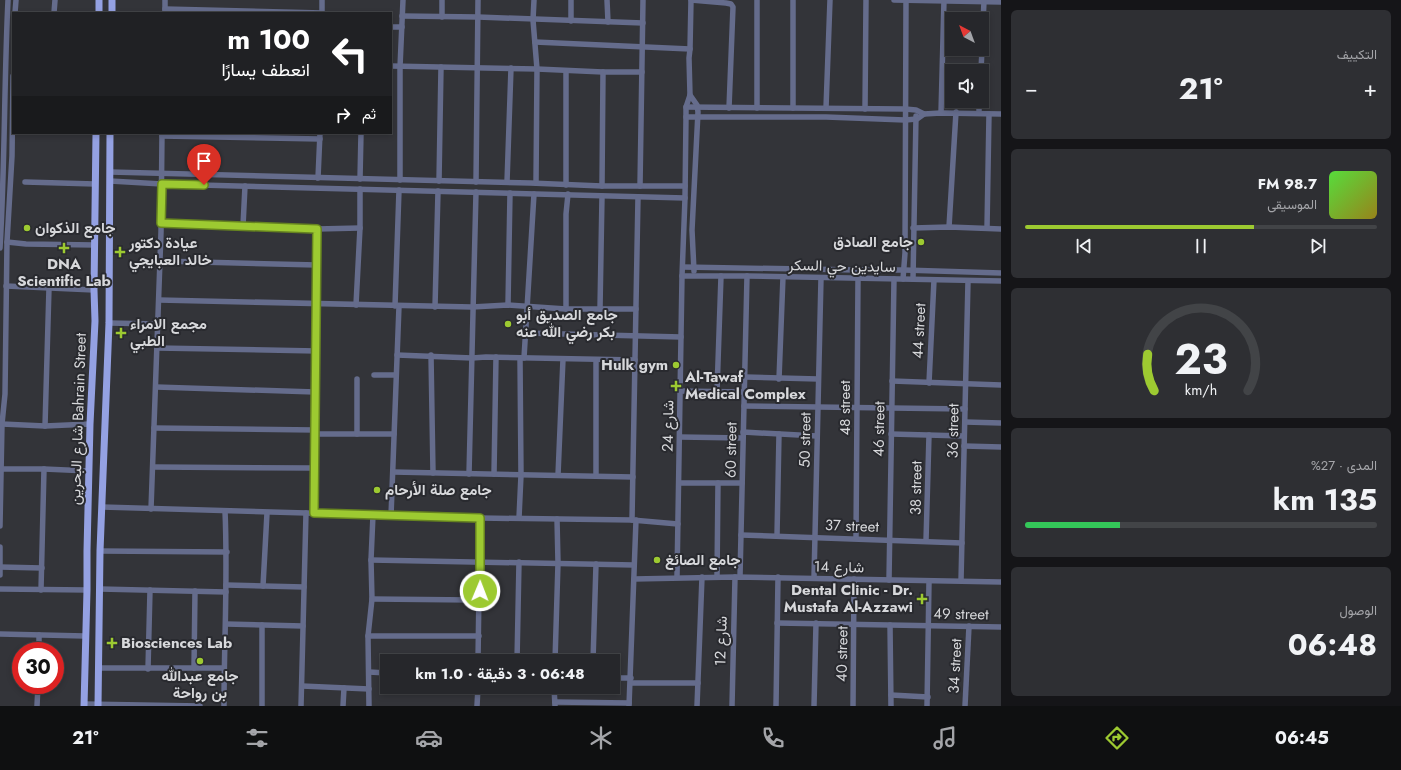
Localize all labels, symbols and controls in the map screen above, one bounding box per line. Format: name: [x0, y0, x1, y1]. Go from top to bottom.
north arrow: [945, 12, 989, 56]
map controls: [945, 12, 989, 108]
text: 100 m: [227, 19, 310, 60]
icon: left: [324, 28, 376, 80]
text: التكييف: [1337, 45, 1377, 64]
text: انعطف يسارًا: [221, 57, 310, 83]
button: sound: [945, 64, 989, 108]
text: 21°: [1179, 67, 1223, 110]
text: −: [1025, 72, 1038, 104]
text: +: [1363, 72, 1377, 104]
text: ثم: [362, 103, 376, 125]
icon: right: [332, 104, 354, 126]
pin: [187, 144, 221, 185]
icon: arrive: [193, 150, 215, 172]
text: 98.7 FM: [1258, 173, 1317, 195]
text: الموسيقى: [1267, 195, 1317, 214]
place label: جامع الذكوان: [35, 217, 115, 239]
marker: جامع الذكوان: [22, 223, 32, 233]
place label: جامع الصادق: [833, 231, 913, 253]
place label: عيادة دكتور خالد العبايجي: [128, 232, 212, 273]
icon: previous: [1073, 235, 1095, 257]
icon: pause: [1190, 235, 1212, 257]
icon: next: [1307, 235, 1329, 257]
marker: جامع الصادق: [916, 237, 926, 247]
marker: DNA Scientific Lab: [58, 242, 70, 254]
marker: عيادة دكتور خالد العبايجي: [114, 246, 126, 258]
place label: DNA Scientific Lab: [17, 253, 111, 292]
street label: سايدين حي السكر: [787, 254, 896, 280]
street label: 44 street: [907, 302, 931, 359]
place label: جامع الصديق أبو بكر رضي الله عنه: [516, 304, 618, 345]
place label: مجمع الامراء الطبي: [130, 313, 207, 354]
marker: جامع الصديق أبو بكر رضي الله عنه: [503, 319, 513, 329]
marker: مجمع الامراء الطبي: [115, 327, 127, 339]
text: 23: [1174, 329, 1228, 390]
street label: شارع البحرين Bahrain Street: [64, 332, 92, 505]
place label: Hulk gym: [601, 354, 668, 376]
marker: Hulk gym: [671, 360, 681, 370]
place label: Al-Tawaf Medical Complex: [684, 366, 806, 405]
marker: Al-Tawaf Medical Complex: [670, 380, 682, 392]
street label: 48 street: [834, 380, 856, 436]
text: km/h: [1185, 380, 1217, 400]
street label: شارع 24: [657, 400, 679, 452]
street label: 46 street: [868, 401, 890, 457]
street label: 36 street: [942, 403, 964, 459]
street label: 50 street: [794, 412, 816, 468]
street label: 60 street: [720, 422, 742, 478]
text: المدى · 27%: [1311, 456, 1377, 475]
street label: 38 street: [905, 460, 927, 515]
text: 135 km: [1273, 478, 1377, 521]
place label: جامع صلة الأرحام: [385, 479, 492, 501]
marker: جامع صلة الأرحام: [372, 485, 382, 495]
street label: 37 street: [825, 514, 880, 538]
place label: جامع الصائغ: [665, 549, 740, 571]
marker: جامع الصائغ: [652, 555, 662, 565]
street label: شارع 14: [814, 556, 864, 578]
position arrow: [459, 570, 501, 612]
place label: Dental Clinic - Dr. Mustafa Al-Azzawi: [784, 579, 913, 618]
marker: Dental Clinic - Dr. Mustafa Al-Azzawi: [916, 593, 928, 605]
text: الوصول: [1339, 601, 1377, 620]
street label: 49 street: [933, 603, 989, 625]
street label: شارع 12: [709, 615, 733, 666]
text: 06:48: [1288, 623, 1377, 666]
street label: 40 street: [831, 625, 853, 682]
place label: Biosciences Lab: [121, 632, 232, 654]
marker: Biosciences Lab: [106, 637, 118, 649]
street label: 34 street: [943, 638, 967, 694]
speed limit sign: 30: [12, 642, 64, 694]
marker: جامع عبدالله بن رواحة: [195, 656, 205, 666]
text: 06:48 · 3 دقيقة · 1.0 km: [415, 663, 585, 685]
place label: جامع عبدالله بن رواحة: [161, 665, 239, 704]
icon: filters: [243, 724, 271, 752]
icon: car: [415, 724, 443, 752]
icon: climate: [587, 724, 615, 752]
icon: phone: [759, 724, 787, 752]
icon: music: [931, 724, 959, 752]
icon: directions: [1103, 724, 1131, 752]
text: 21°: [72, 725, 98, 751]
text: 06:45: [1275, 725, 1329, 751]

